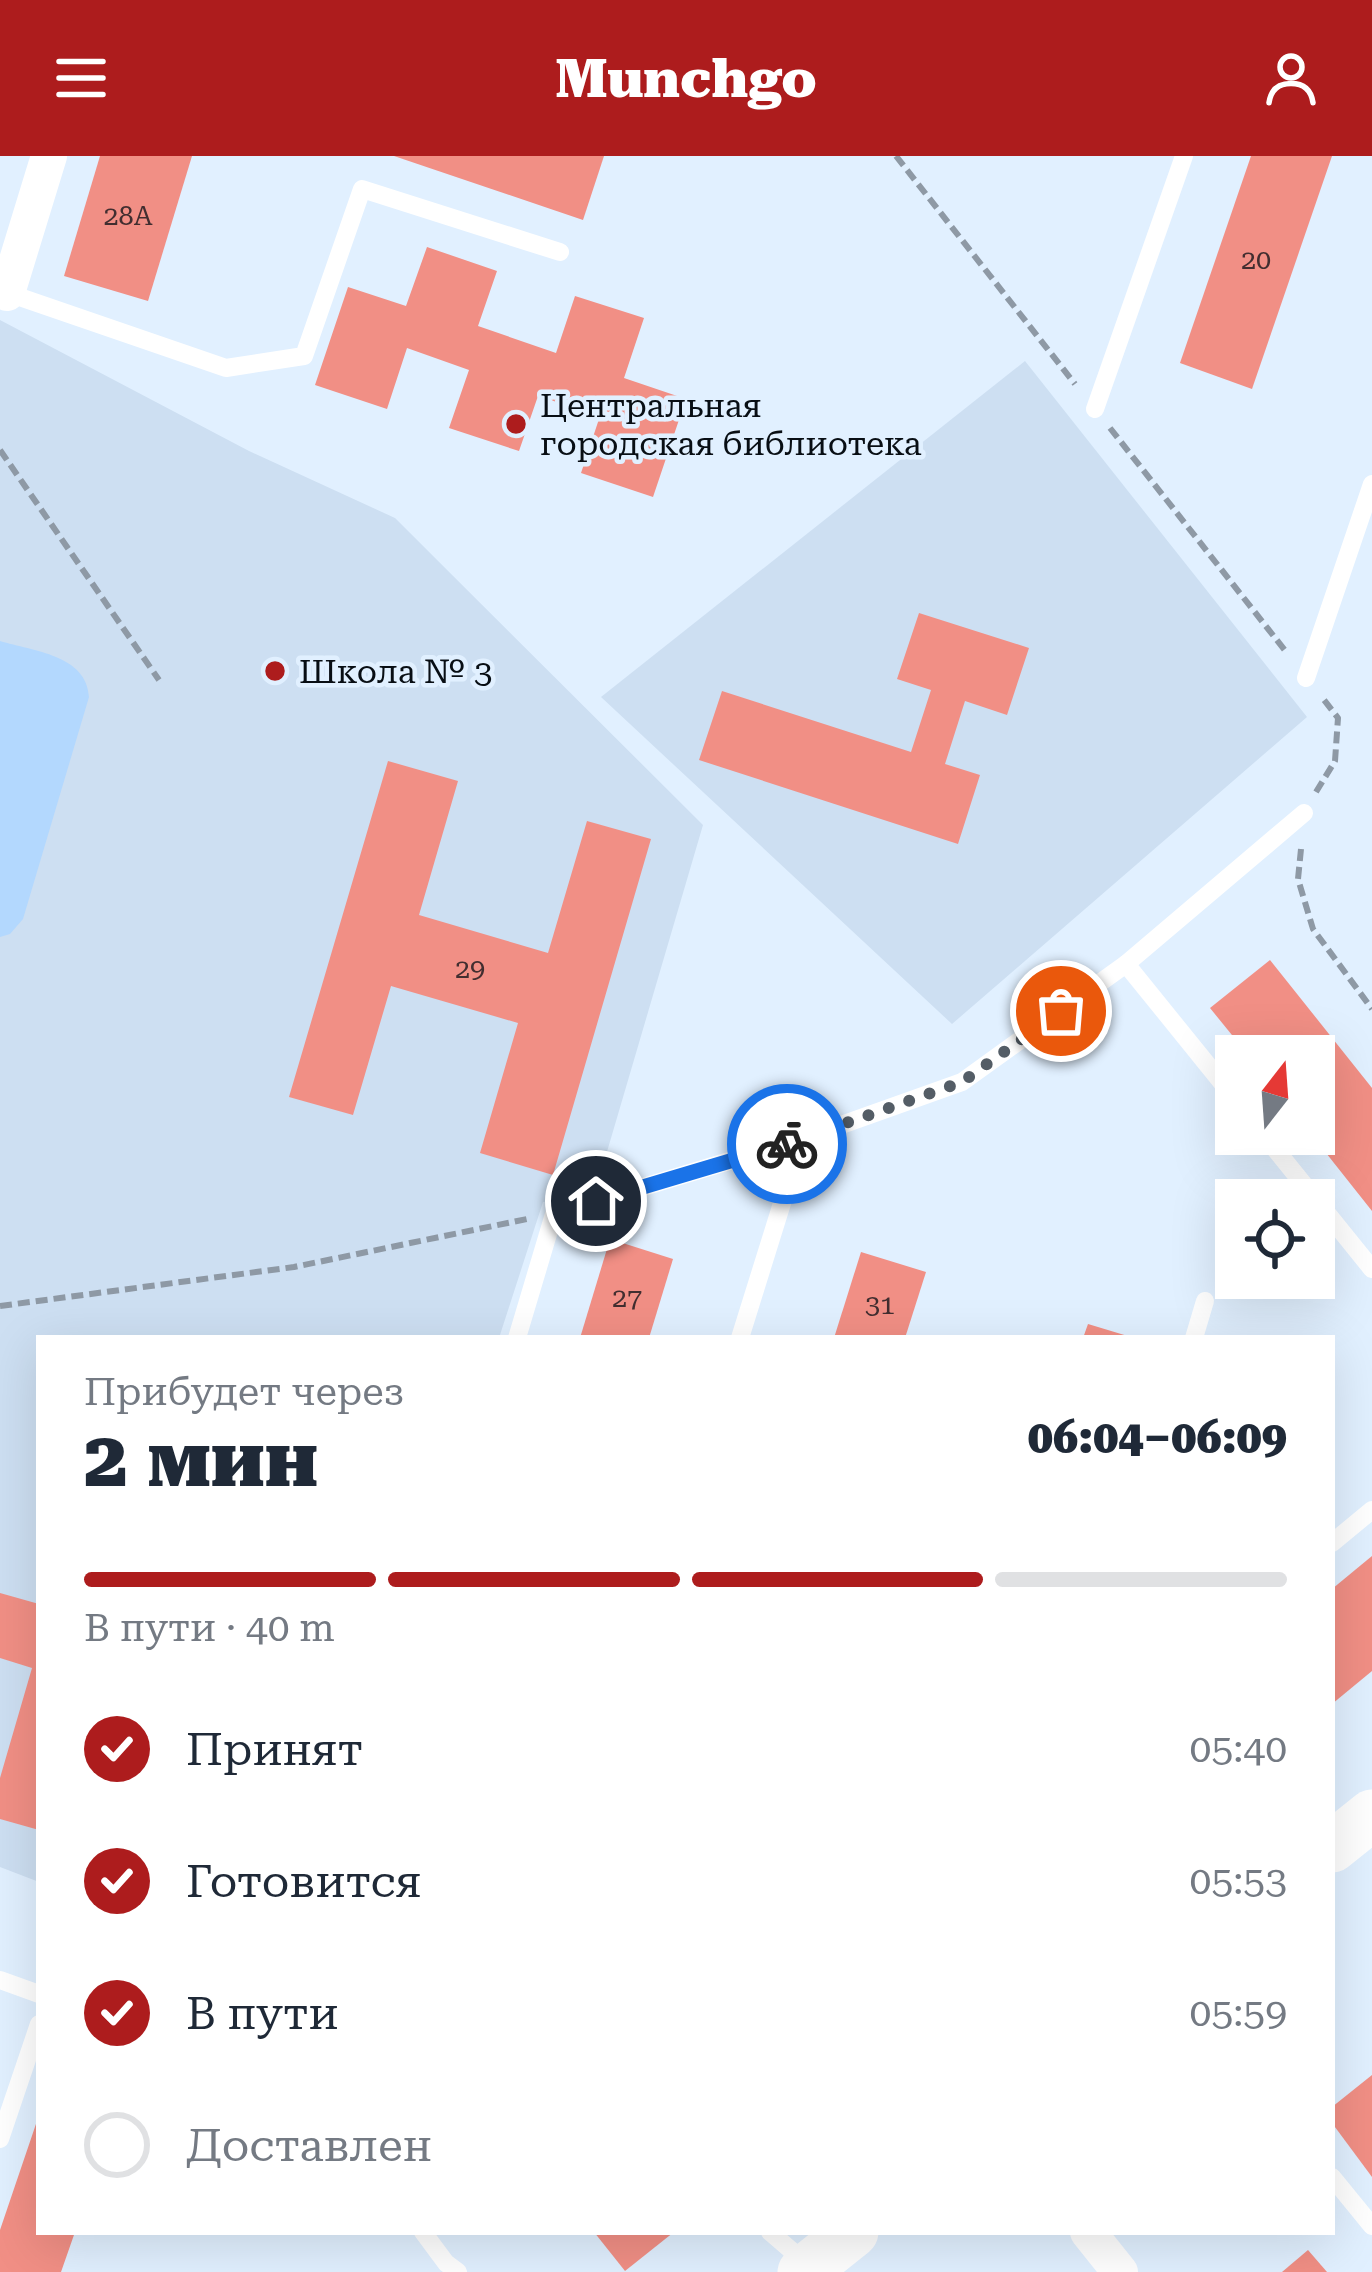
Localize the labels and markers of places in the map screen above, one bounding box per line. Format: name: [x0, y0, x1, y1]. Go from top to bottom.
place label: Центральная городская библиотека: [540, 386, 922, 463]
marker: Центральная городская библиотека: [503, 411, 529, 437]
place label: Школа № 3: [299, 652, 492, 691]
marker: Школа № 3: [262, 658, 288, 684]
pin: [1010, 960, 1112, 1062]
pin: [545, 1150, 647, 1252]

